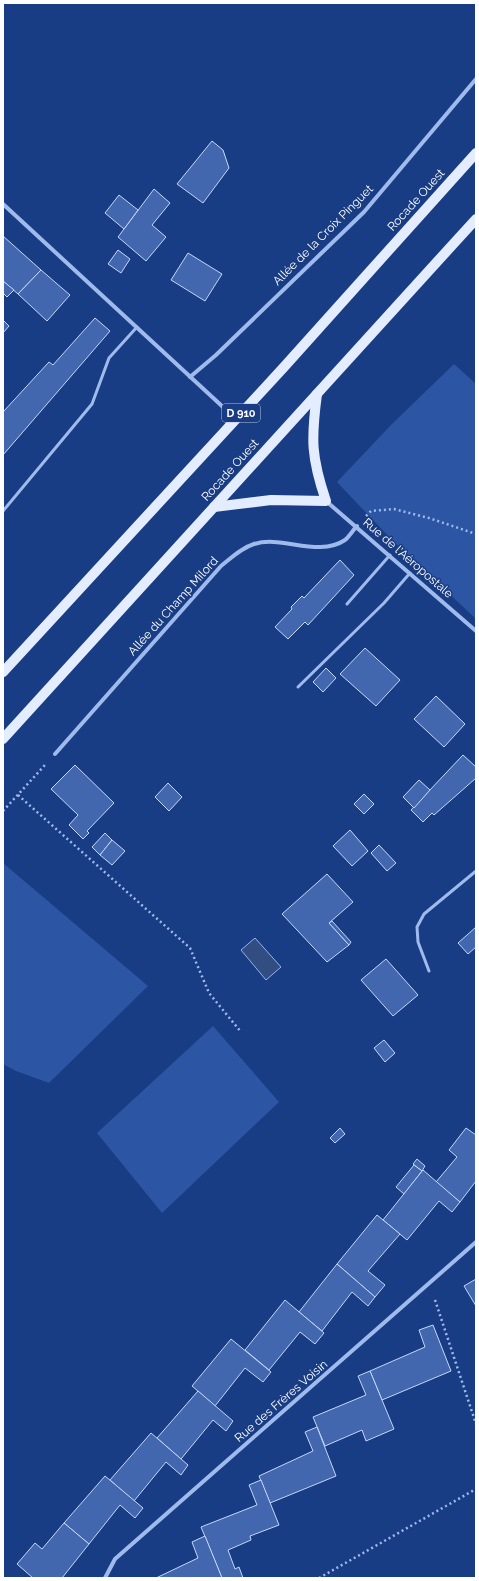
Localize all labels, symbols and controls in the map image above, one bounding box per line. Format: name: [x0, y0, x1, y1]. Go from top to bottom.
street label: Rocade Ouest: [385, 166, 447, 234]
street label: Allée de la Croix Pinguet: [270, 182, 376, 288]
road number: D 910: [222, 404, 260, 422]
street label: Rocade Ouest: [199, 436, 261, 504]
street label: Rue de l'Aéropostale: [360, 515, 456, 601]
street label: Allée du Champ Milord: [125, 554, 221, 658]
street label: Rue des Frères Voisin: [232, 1357, 330, 1445]

